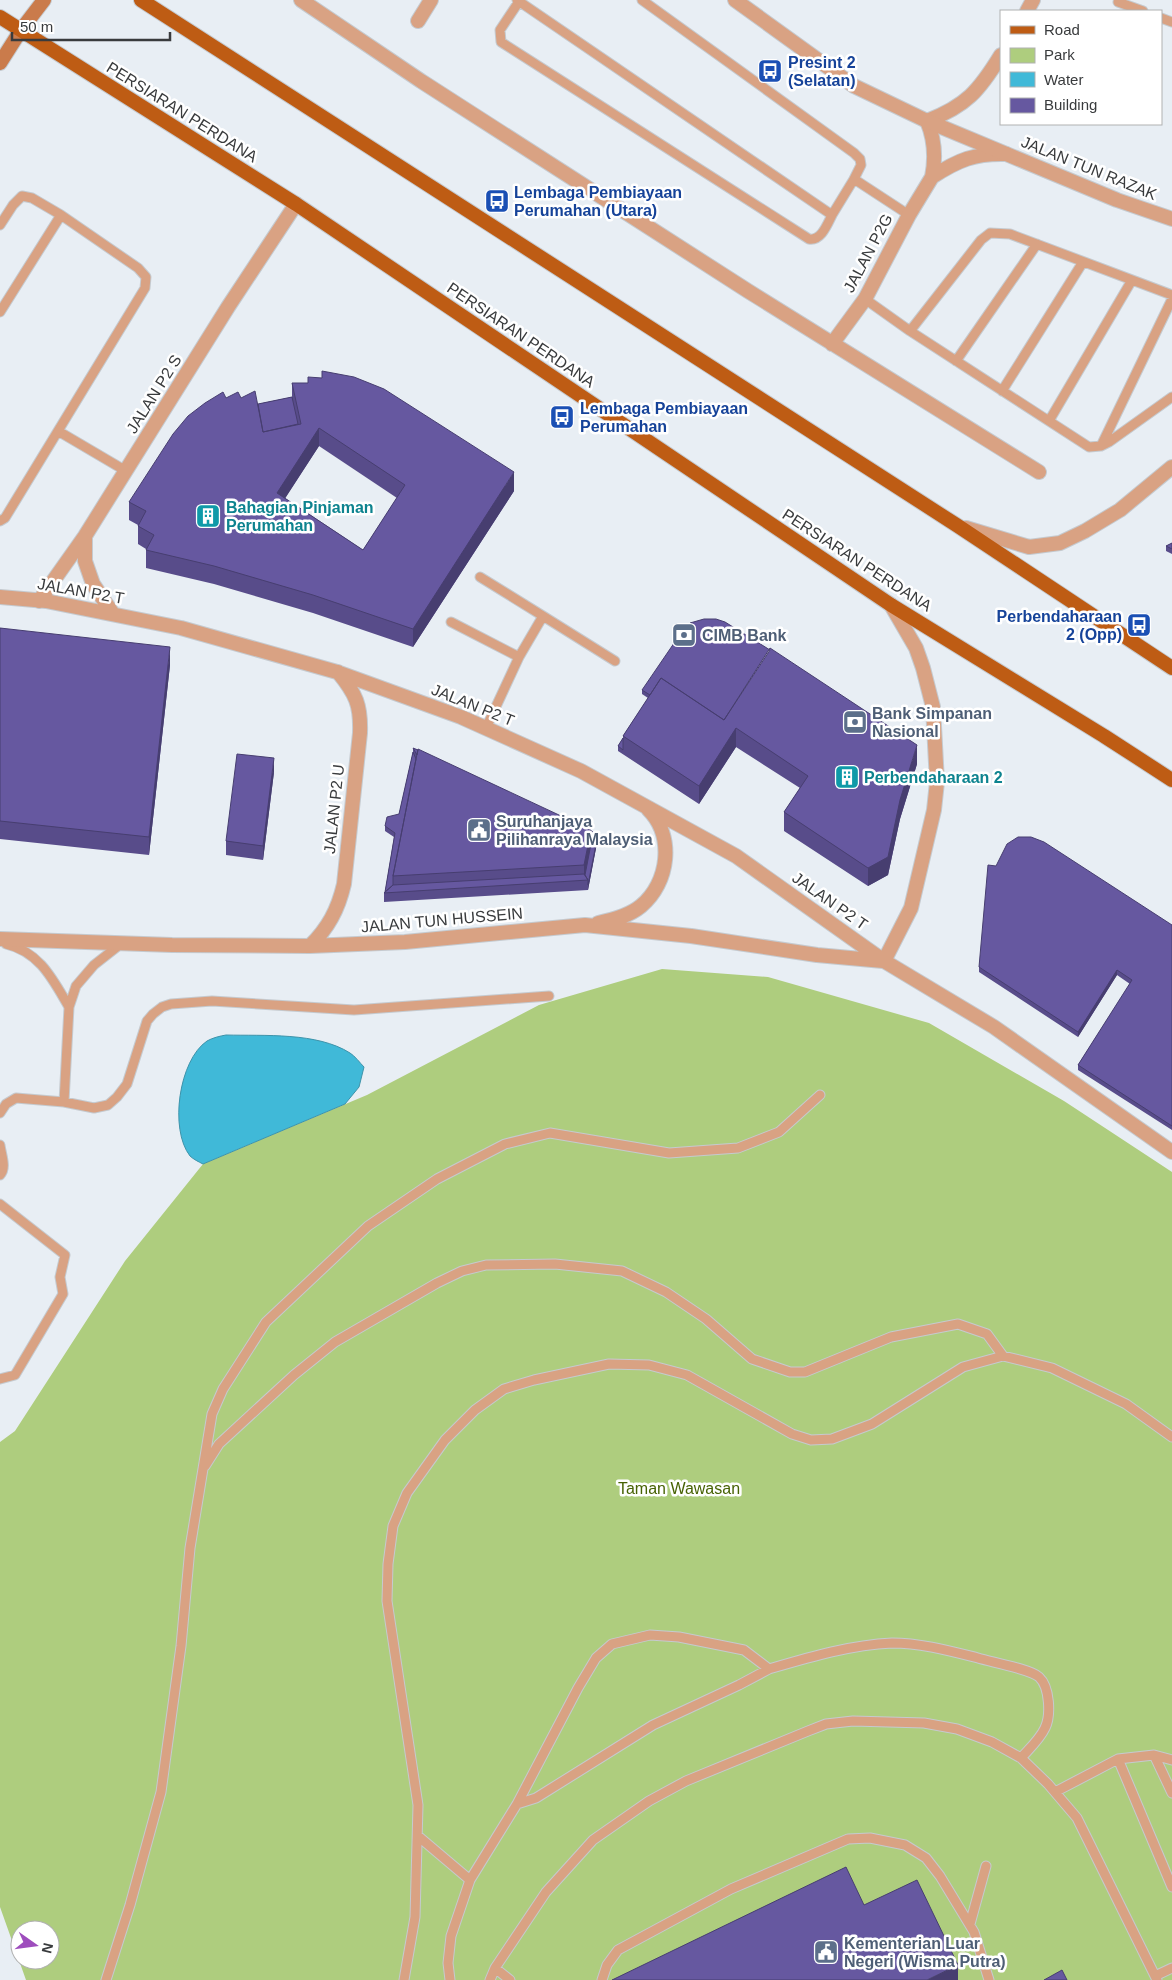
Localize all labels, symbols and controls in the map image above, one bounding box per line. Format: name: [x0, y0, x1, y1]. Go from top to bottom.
scale bar: [12, 10, 170, 42]
legend: [1000, 10, 1162, 125]
text: 50 m: [20, 18, 53, 35]
text: Road: [1044, 21, 1080, 38]
text: Park: [1044, 46, 1075, 63]
place label: Presint 2 (Selatan): [788, 54, 856, 89]
bus stop icon: Presint 2 (Selatan): [757, 58, 783, 84]
street label: PERSIARAN PERDANA: [104, 59, 261, 166]
text: Water: [1044, 71, 1083, 88]
text: Building: [1044, 96, 1097, 113]
street label: JALAN TUN RAZAK: [1019, 133, 1160, 203]
place label: Lembaga Pembiayaan Perumahan (Utara): [514, 184, 682, 219]
bus stop icon: Lembaga Pembiayaan Perumahan (Utara): [484, 188, 510, 214]
street label: JALAN P2G: [840, 211, 896, 295]
street label: PERSIARAN PERDANA: [444, 279, 598, 391]
street label: JALAN P2 S: [123, 352, 185, 436]
place label: Lembaga Pembiayaan Perumahan: [580, 400, 748, 435]
bus stop icon: Lembaga Pembiayaan Perumahan: [549, 404, 575, 430]
place label: Bahagian Pinjaman Perumahan: [226, 499, 374, 534]
building icon: Bahagian Pinjaman Perumahan: [195, 503, 221, 529]
street label: PERSIARAN PERDANA: [779, 505, 935, 615]
street label: JALAN P2 T: [36, 575, 126, 607]
place label: Perbendaharaan 2 (Opp): [997, 608, 1122, 643]
bus stop icon: Perbendaharaan 2 (Opp): [1126, 612, 1152, 638]
bank icon: CIMB Bank: [671, 622, 697, 648]
place label: CIMB Bank: [702, 627, 787, 644]
street label: JALAN P2 T: [429, 681, 517, 729]
place label: Bank Simpanan Nasional: [872, 705, 992, 740]
bank icon: Bank Simpanan Nasional: [842, 709, 868, 735]
street label: JALAN P2 U: [321, 763, 347, 855]
building icon: Perbendaharaan 2: [834, 764, 860, 790]
place label: Perbendaharaan 2: [864, 769, 1003, 786]
place label: Suruhanjaya Pilihanraya Malaysia: [496, 813, 653, 848]
public building icon: Suruhanjaya Pilihanraya Malaysia: [466, 817, 492, 843]
street label: JALAN P2 T: [789, 869, 871, 933]
street label: JALAN TUN HUSSEIN: [360, 904, 524, 936]
park label: Taman Wawasan: [618, 1480, 740, 1497]
north arrow: [10, 1920, 60, 1970]
place label: Kementerian Luar Negeri (Wisma Putra): [844, 1935, 1006, 1970]
public building icon: Kementerian Luar Negeri (Wisma Putra): [813, 1939, 839, 1965]
text: N: [39, 1941, 57, 1955]

